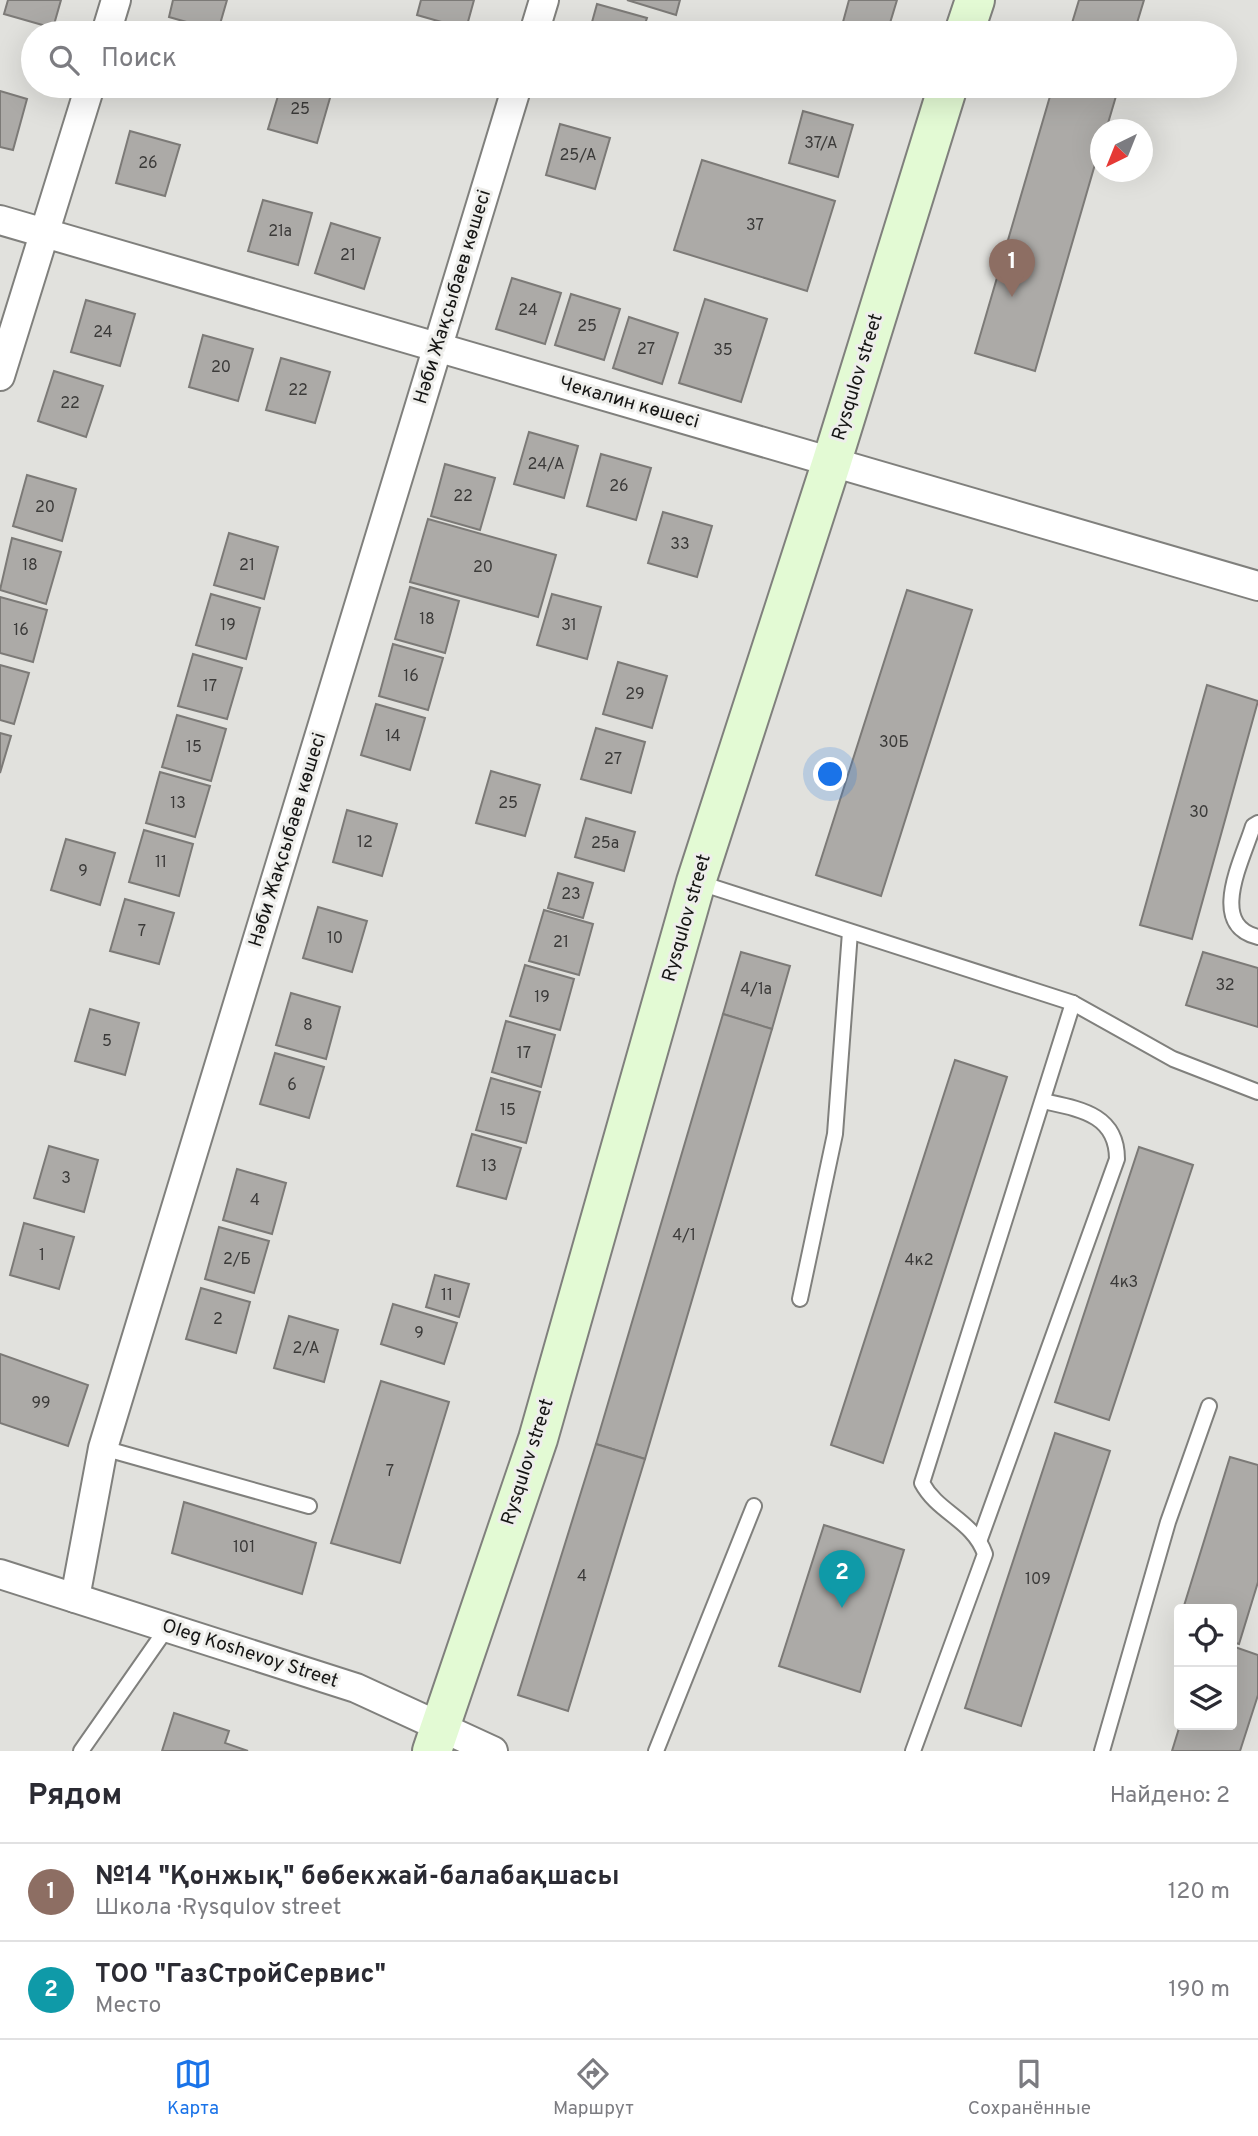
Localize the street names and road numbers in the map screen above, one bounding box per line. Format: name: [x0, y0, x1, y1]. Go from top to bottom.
street label: Нәби Жақсыбаев көшесі: [409, 187, 497, 407]
street label: Rysqulov street: [827, 311, 889, 443]
street label: Чекалин көшесі: [556, 372, 702, 434]
street label: Нәби Жақсыбаев көшесі: [244, 730, 332, 950]
street label: Rysqulov street: [657, 851, 717, 985]
street label: Rysqulov street: [496, 1396, 560, 1528]
street label: Oleg Koshevoy Street: [159, 1614, 341, 1694]

